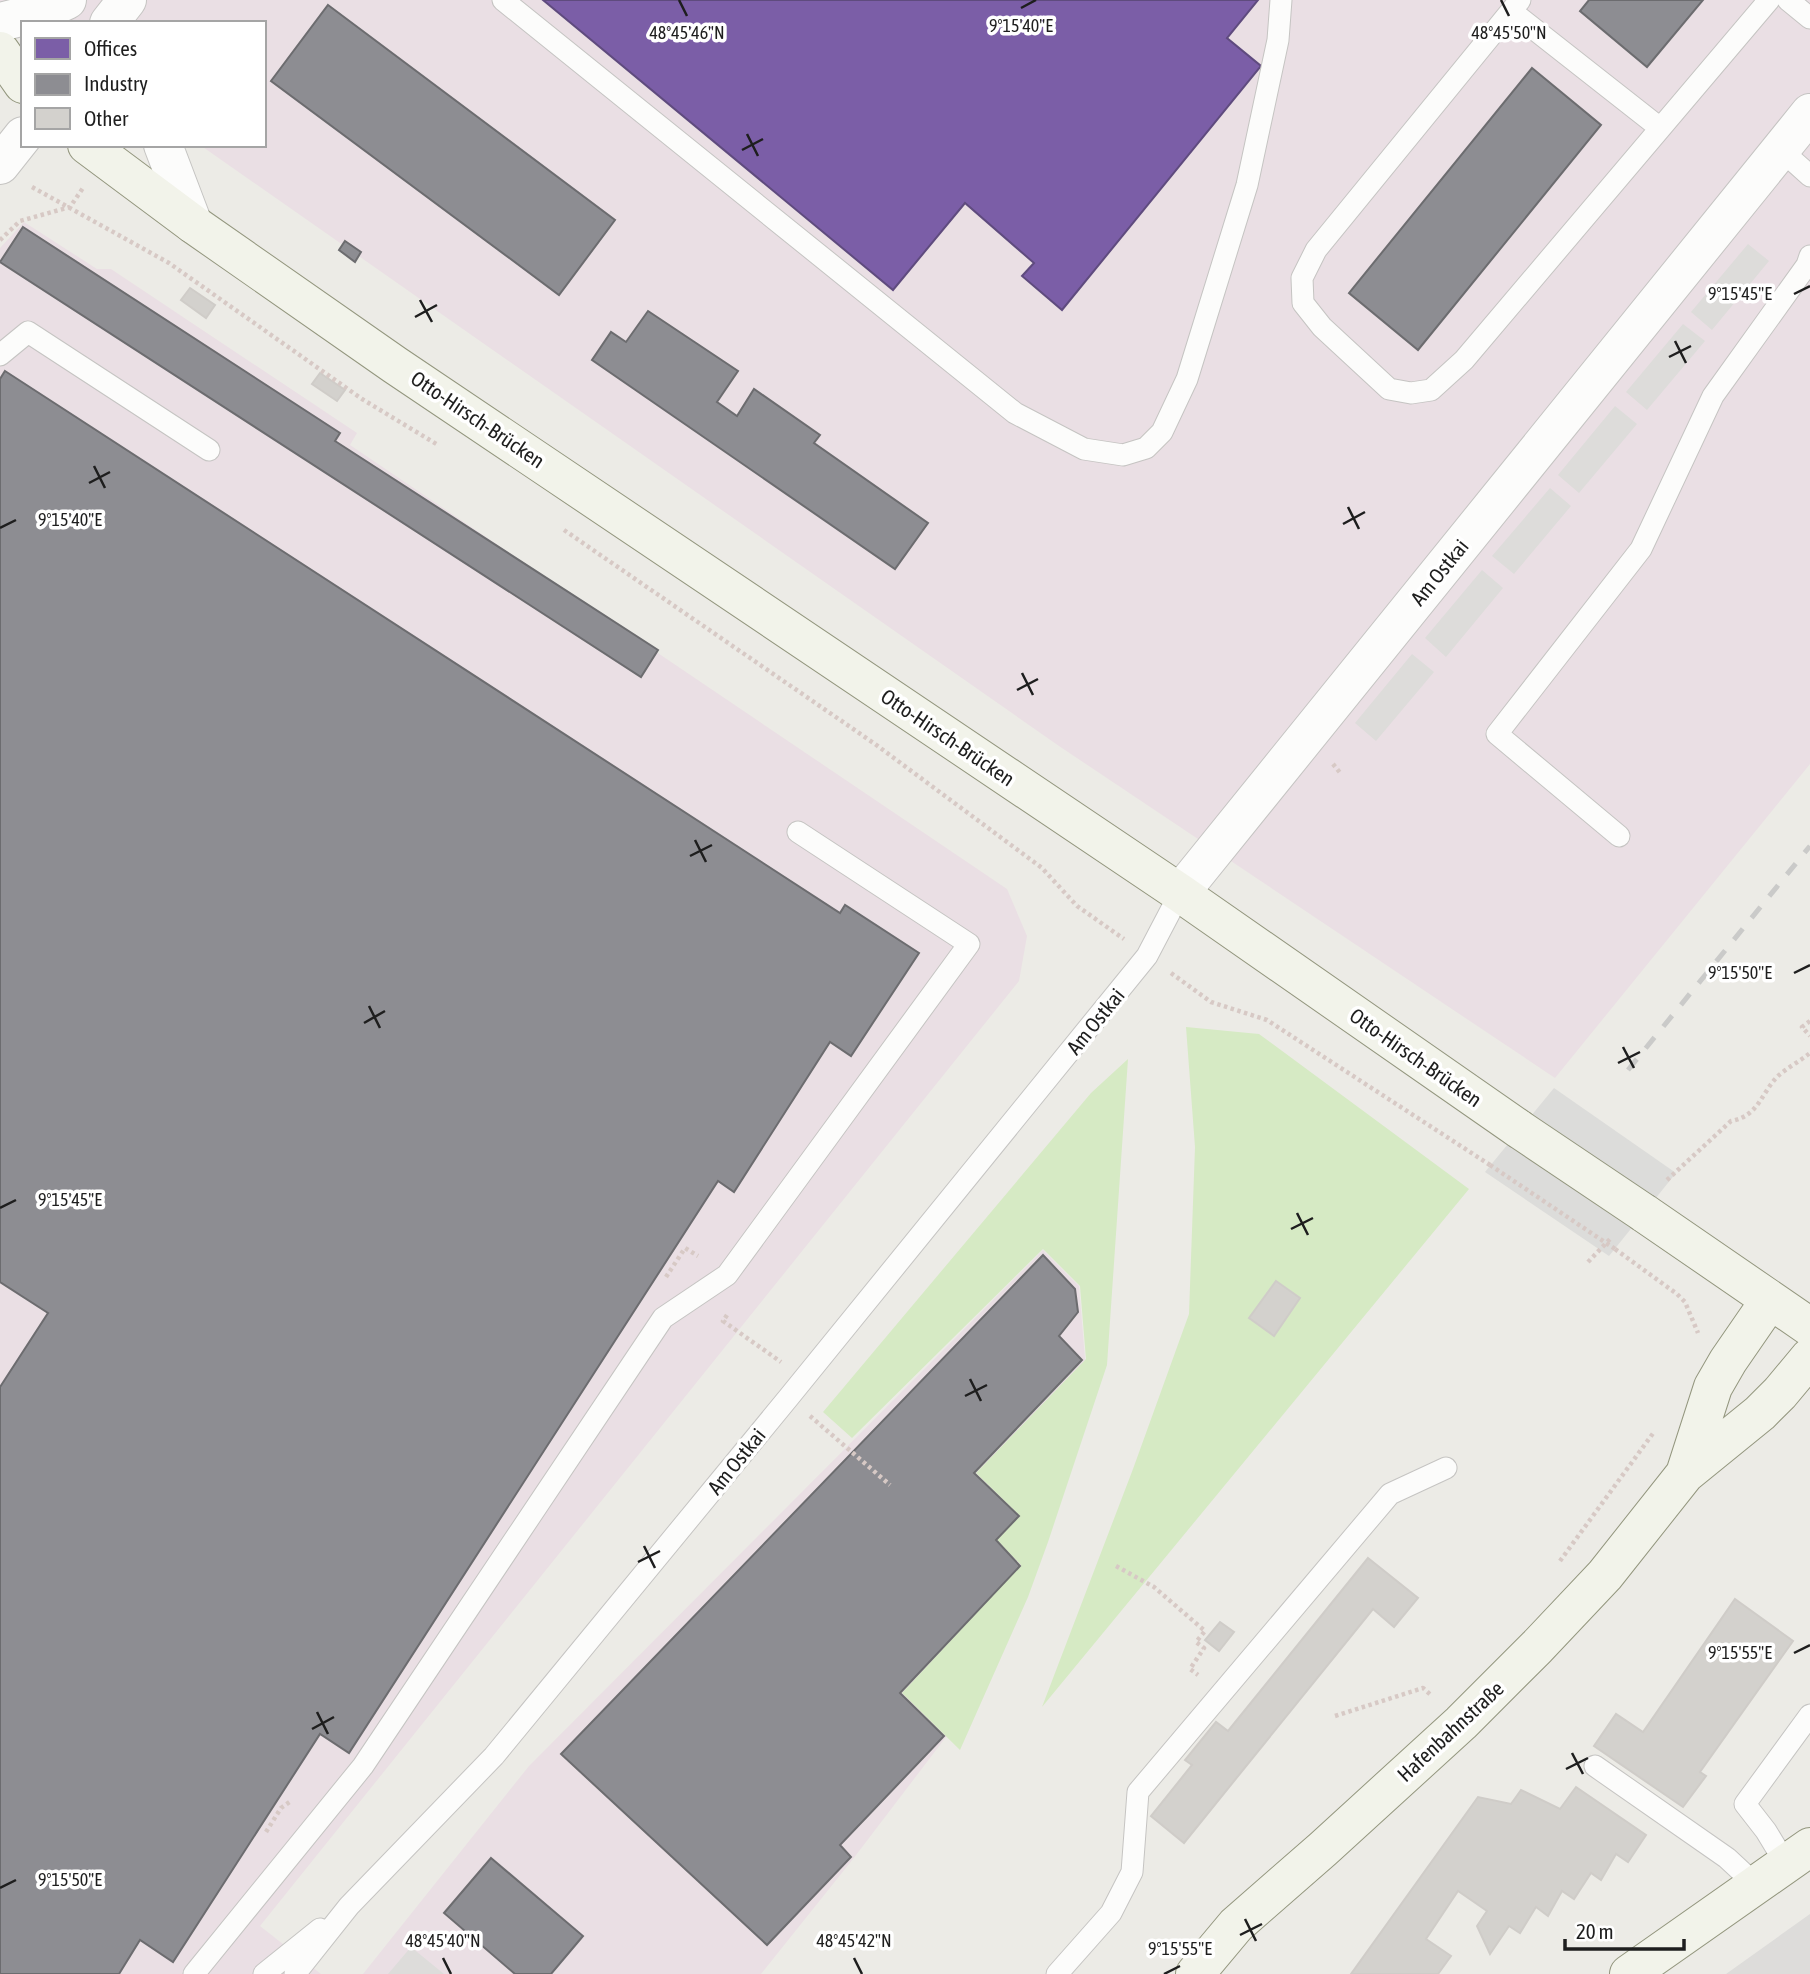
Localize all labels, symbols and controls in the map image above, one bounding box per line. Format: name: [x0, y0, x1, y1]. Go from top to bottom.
text: 9°15'40"E: [989, 15, 1053, 36]
legend: [21, 21, 266, 147]
text: 48°45'46"N: [649, 22, 725, 43]
text: 48°45'50"N: [1471, 22, 1547, 43]
text: Offices: [84, 36, 137, 60]
text: Industry: [84, 71, 148, 95]
text: Other: [84, 106, 129, 130]
text: 9°15'45"E: [1708, 283, 1772, 304]
street label: Otto-Hirsch-Brücken: [407, 366, 549, 472]
text: 9°15'40"E: [38, 509, 102, 530]
street label: Am Ostkai: [1405, 534, 1473, 610]
street label: Otto-Hirsch-Brücken: [877, 684, 1019, 790]
text: 9°15'50"E: [1708, 962, 1772, 983]
street label: Am Ostkai: [1061, 983, 1129, 1059]
street label: Otto-Hirsch-Brücken: [1345, 1003, 1487, 1111]
text: 9°15'45"E: [38, 1189, 102, 1210]
street label: Am Ostkai: [702, 1423, 770, 1499]
text: 9°15'55"E: [1708, 1642, 1772, 1663]
street label: Hafenbahnstraße: [1392, 1676, 1508, 1786]
text: 9°15'50"E: [38, 1869, 102, 1890]
scale bar: [1565, 1908, 1684, 1952]
text: 20 m: [1576, 1919, 1614, 1943]
text: 48°45'40"N: [405, 1930, 481, 1951]
text: 48°45'42"N: [816, 1930, 892, 1951]
text: 9°15'55"E: [1148, 1938, 1212, 1959]

